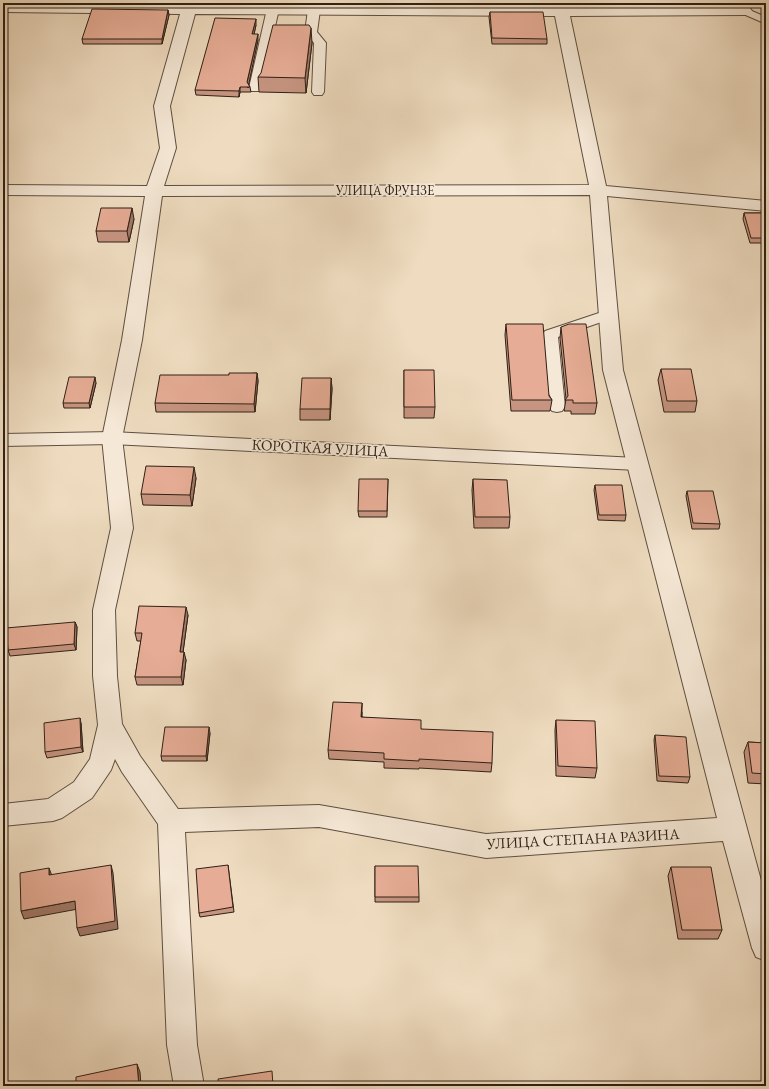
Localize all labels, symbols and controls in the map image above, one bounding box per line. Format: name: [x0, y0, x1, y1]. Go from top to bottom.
street label: УЛИЦА ФРУНЗЕ: [335, 182, 434, 199]
street label: КОРОТКАЯ УЛИЦА: [251, 434, 389, 461]
street label: УЛИЦА СТЕПАНА РАЗИНА: [485, 824, 681, 853]

